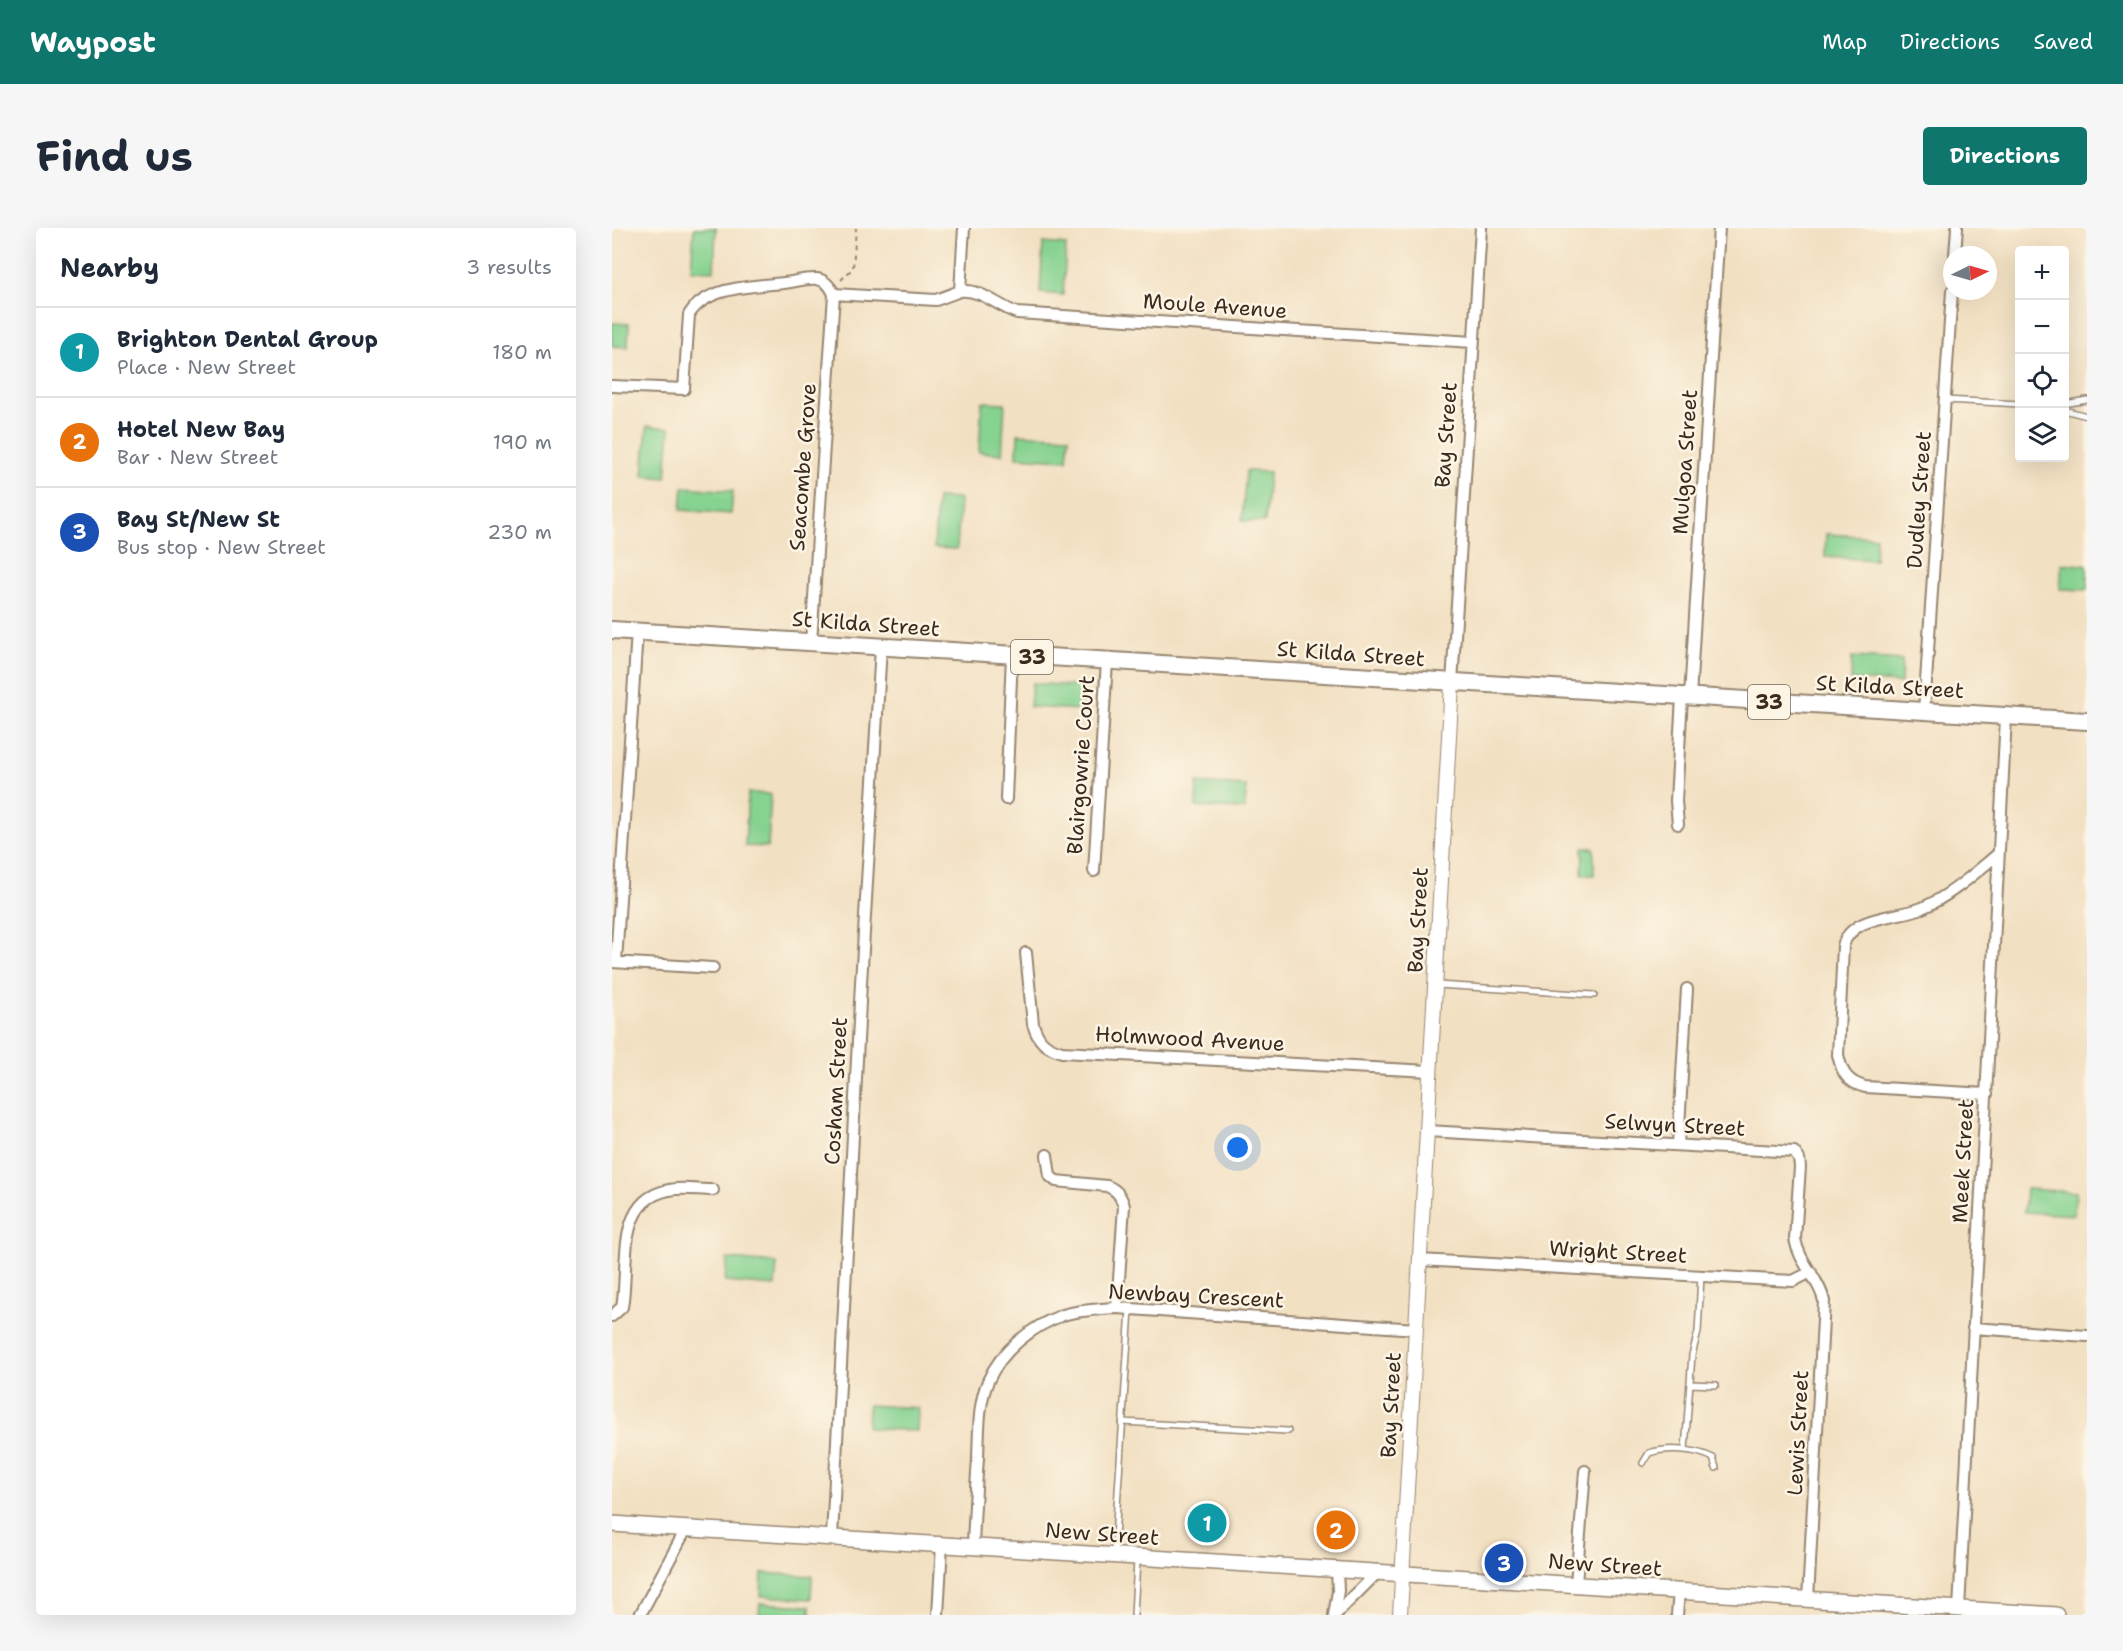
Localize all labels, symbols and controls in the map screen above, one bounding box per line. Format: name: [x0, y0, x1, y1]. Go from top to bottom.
text: Waypost: [30, 23, 156, 61]
text: Map: [1822, 28, 1867, 56]
text: Directions: [1900, 28, 2000, 56]
text: Saved: [2033, 28, 2093, 56]
button: Directions: [1923, 127, 2087, 185]
text: Find us: [36, 128, 193, 184]
north arrow: [1943, 246, 1997, 300]
map controls: [2015, 246, 2069, 462]
button: +: [2015, 246, 2069, 300]
text: Nearby: [60, 250, 159, 285]
text: 3 results: [466, 254, 552, 280]
street label: Moule Avenue: [1142, 287, 1288, 325]
button: −: [2015, 300, 2069, 354]
text: Brighton Dental Group: [117, 325, 378, 354]
text: 1: [75, 339, 84, 365]
text: 180 m: [492, 339, 552, 365]
text: Place · New Street: [117, 354, 296, 380]
button: locate: [2015, 354, 2069, 408]
street label: Bay Street: [1428, 381, 1464, 489]
street label: Seacombe Grove: [783, 382, 823, 552]
street label: Mulgoa Street: [1666, 388, 1704, 536]
button: layers: [2015, 408, 2069, 462]
text: Hotel New Bay: [117, 415, 285, 444]
text: 2: [73, 429, 87, 455]
text: 190 m: [493, 429, 552, 455]
street label: Dudley Street: [1900, 430, 1938, 570]
text: Bar · New Street: [117, 444, 278, 470]
text: Bay St/New St: [117, 505, 280, 534]
text: 3: [73, 519, 87, 545]
text: 230 m: [487, 519, 552, 545]
text: Bus stop · New Street: [117, 534, 326, 560]
street label: St Kilda Street: [791, 605, 941, 643]
street label: St Kilda Street: [1276, 635, 1426, 673]
road number: 33: [1011, 640, 1053, 674]
street label: St Kilda Street: [1815, 669, 1965, 705]
street label: Blairgowrie Court: [1061, 674, 1101, 856]
road number: 33: [1748, 685, 1790, 719]
street label: Bay Street: [1401, 866, 1435, 974]
street label: Cosham Street: [818, 1016, 854, 1166]
street label: Holmwood Avenue: [1094, 1020, 1286, 1058]
street label: Meek Street: [1946, 1098, 1980, 1224]
street label: Selwyn Street: [1604, 1107, 1746, 1143]
your location: [1223, 1133, 1252, 1162]
street label: Wright Street: [1548, 1234, 1688, 1270]
street label: Newbay Crescent: [1107, 1277, 1285, 1315]
street label: Bay Street: [1374, 1351, 1408, 1459]
street label: Lewis Street: [1781, 1370, 1815, 1496]
pin: 1: [1188, 1500, 1226, 1546]
pin: 2: [1316, 1508, 1356, 1552]
street label: New Street: [1044, 1516, 1160, 1552]
pin: 3: [1484, 1540, 1524, 1586]
street label: New Street: [1547, 1547, 1663, 1583]

